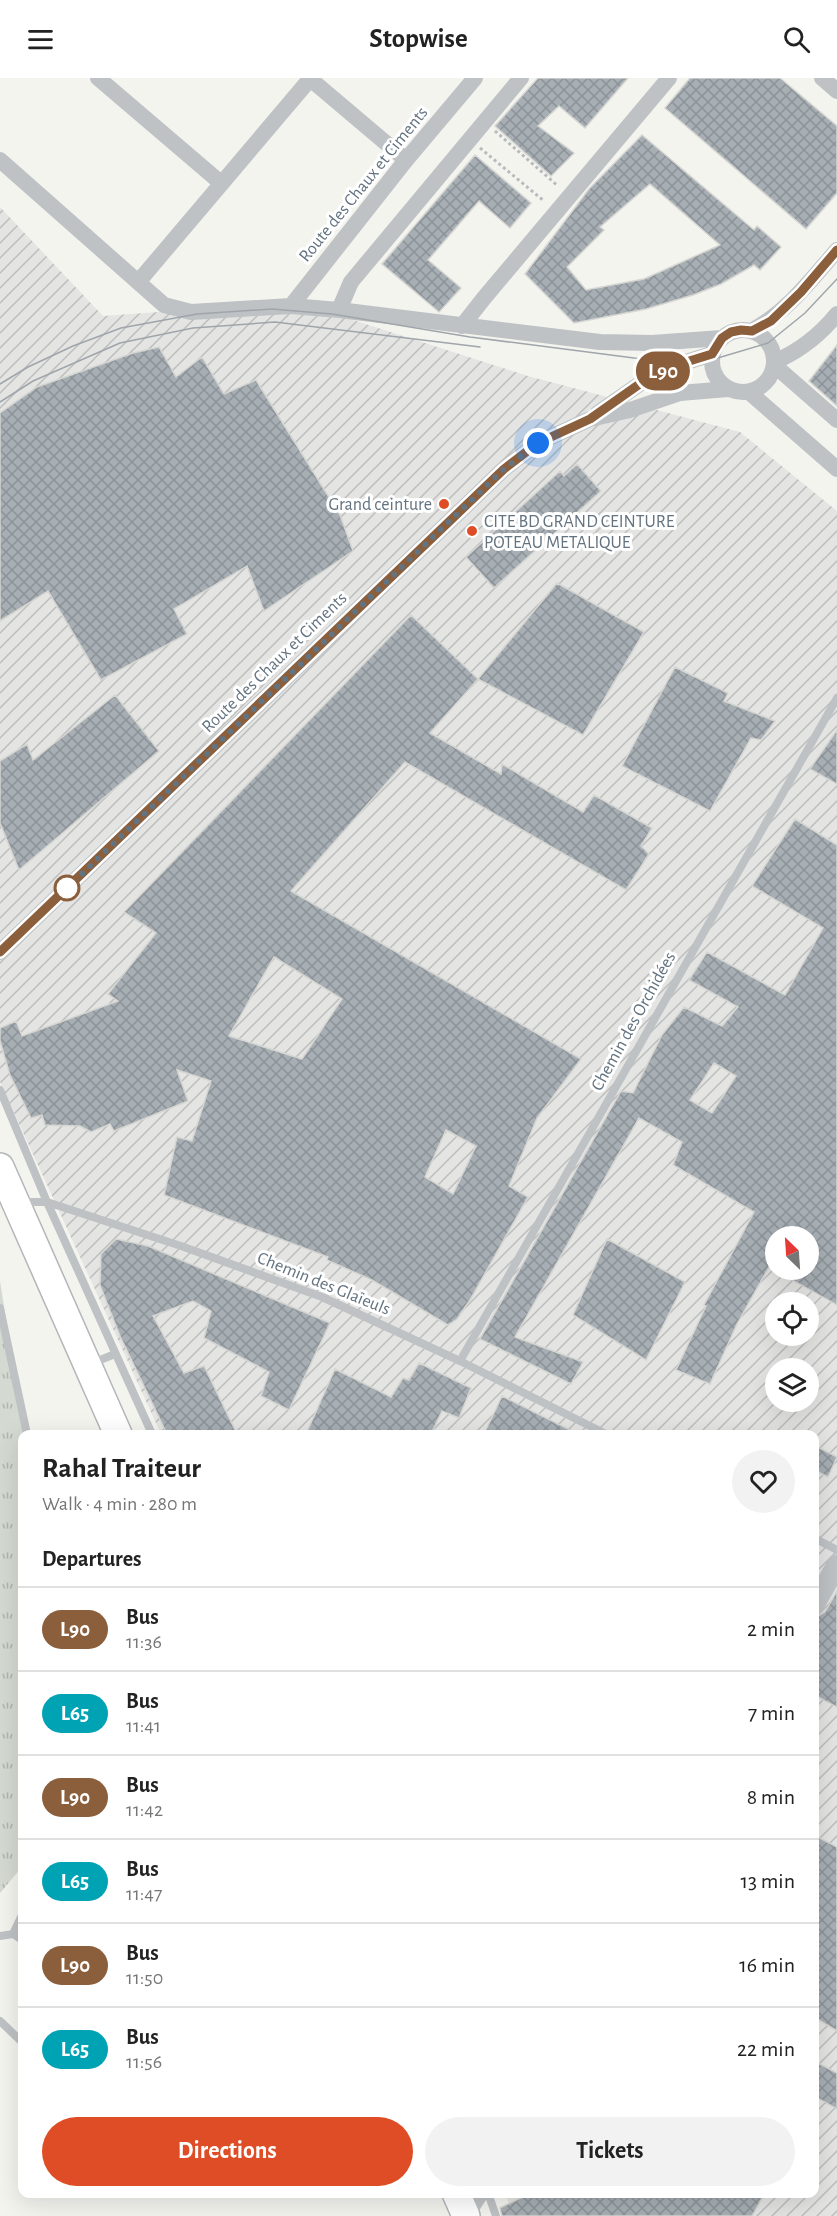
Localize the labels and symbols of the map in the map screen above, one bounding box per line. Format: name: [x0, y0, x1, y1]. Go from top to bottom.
street label: Route des Chaux et Ciments: [296, 104, 432, 265]
line badge: L90: [628, 352, 698, 390]
your location: [523, 428, 553, 458]
place label: Grand ceinture: [329, 496, 432, 514]
marker: Grand ceinture: [437, 497, 451, 511]
place label: CITE BD GRAND CEINTURE POTEAU METALIQUE: [484, 513, 675, 552]
marker: CITE BD GRAND CEINTURE POTEAU METALIQUE: [465, 524, 479, 538]
street label: Route des Chaux et Ciments: [199, 589, 351, 736]
unlabelled marker: [54, 875, 80, 901]
street label: Chemin des Orchidées: [588, 949, 680, 1094]
north arrow: [765, 1226, 819, 1280]
street label: Chemin des Glaïeuls: [255, 1249, 393, 1319]

